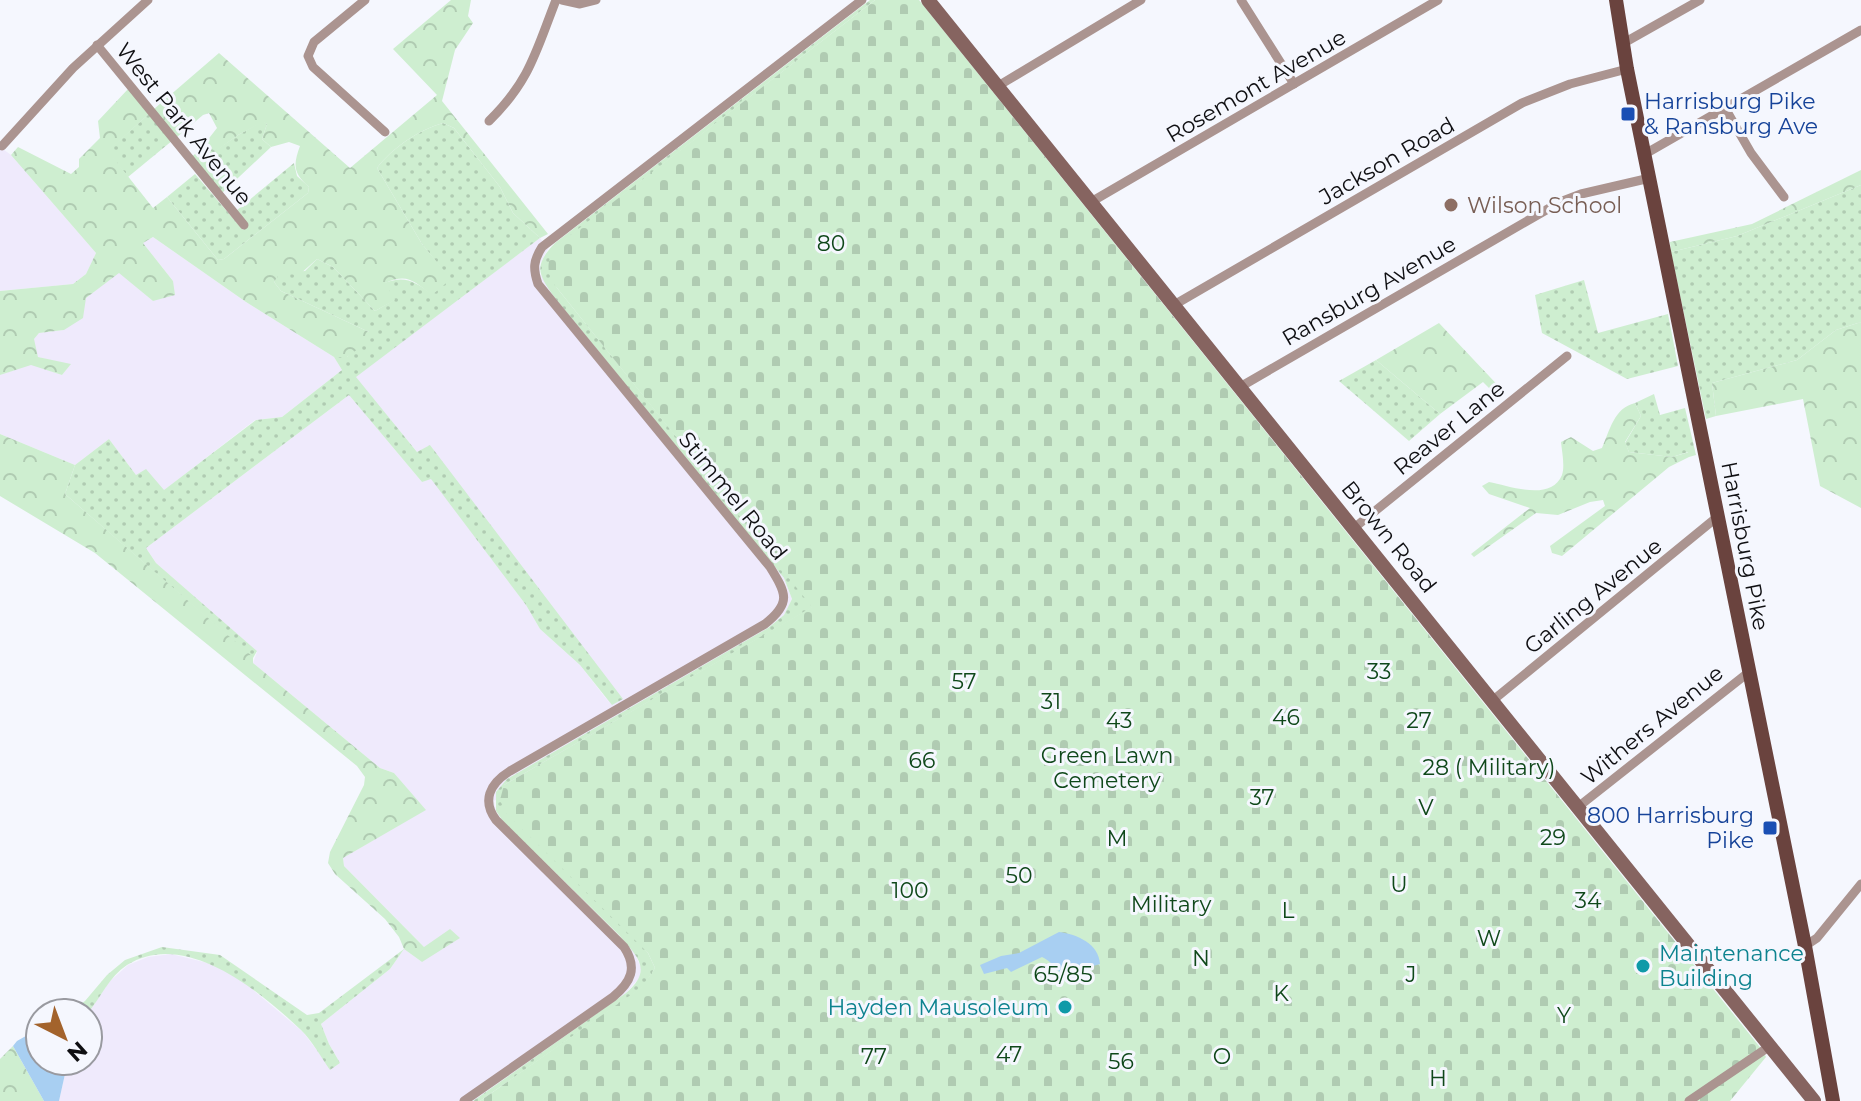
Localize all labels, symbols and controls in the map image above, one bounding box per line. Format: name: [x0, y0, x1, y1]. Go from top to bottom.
street label: Rosemont Avenue: [1161, 23, 1351, 149]
street label: West Park Avenue: [110, 37, 258, 211]
place label: Harrisburg Pike & Ransburg Ave: [1644, 88, 1818, 140]
marker: Harrisburg Pike & Ransburg Ave: [1619, 105, 1637, 123]
street label: Jackson Road: [1314, 111, 1459, 211]
place label: Wilson School: [1467, 192, 1622, 219]
marker: Wilson School: [1442, 196, 1460, 214]
park label: 80: [817, 230, 845, 257]
street label: Ransburg Avenue: [1277, 230, 1461, 352]
street label: Reaver Lane: [1388, 375, 1510, 481]
street label: Stimmel Road: [673, 426, 793, 566]
street label: Harrisburg Pike: [1715, 459, 1775, 633]
street label: Brown Road: [1336, 476, 1442, 598]
street label: Garling Avenue: [1519, 532, 1667, 660]
park label: 33: [1367, 658, 1391, 685]
street label: Withers Avenue: [1575, 659, 1729, 791]
park label: 57: [951, 668, 977, 695]
park label: 31: [1041, 688, 1061, 715]
park label: 46: [1272, 704, 1300, 731]
park label: 43: [1106, 707, 1132, 734]
park label: 27: [1406, 707, 1432, 734]
park label: Green Lawn Cemetery: [1041, 742, 1173, 794]
park label: 66: [909, 747, 935, 774]
park label: 28 ( Military): [1422, 754, 1556, 781]
park label: 37: [1249, 784, 1275, 811]
park label: V: [1418, 794, 1434, 821]
place label: 800 Harrisburg Pike: [1587, 802, 1754, 854]
marker: 800 Harrisburg Pike: [1761, 819, 1779, 837]
park label: 29: [1540, 824, 1566, 851]
park label: M: [1106, 825, 1128, 852]
park label: 50: [1005, 862, 1033, 889]
park label: U: [1390, 871, 1408, 898]
park label: 100: [891, 877, 929, 904]
park label: 34: [1575, 887, 1602, 914]
park label: Military: [1131, 891, 1211, 918]
park label: L: [1282, 897, 1295, 924]
park label: W: [1477, 925, 1501, 952]
place label: Maintenance Building: [1659, 940, 1804, 992]
park label: N: [1192, 945, 1210, 972]
marker: Maintenance Building: [1634, 957, 1652, 975]
park label: 65/85: [1033, 961, 1093, 988]
park label: J: [1404, 961, 1417, 988]
park label: K: [1273, 980, 1289, 1007]
place label: Hayden Mausoleum: [827, 994, 1049, 1021]
north arrow: [24, 997, 104, 1077]
marker: Hayden Mausoleum: [1056, 998, 1074, 1016]
park label: Y: [1557, 1002, 1571, 1029]
text: N: [61, 1036, 93, 1067]
park label: 47: [996, 1041, 1022, 1068]
park label: 77: [861, 1043, 887, 1070]
park label: O: [1213, 1043, 1231, 1070]
park label: 56: [1108, 1048, 1134, 1075]
park label: H: [1429, 1065, 1447, 1092]

